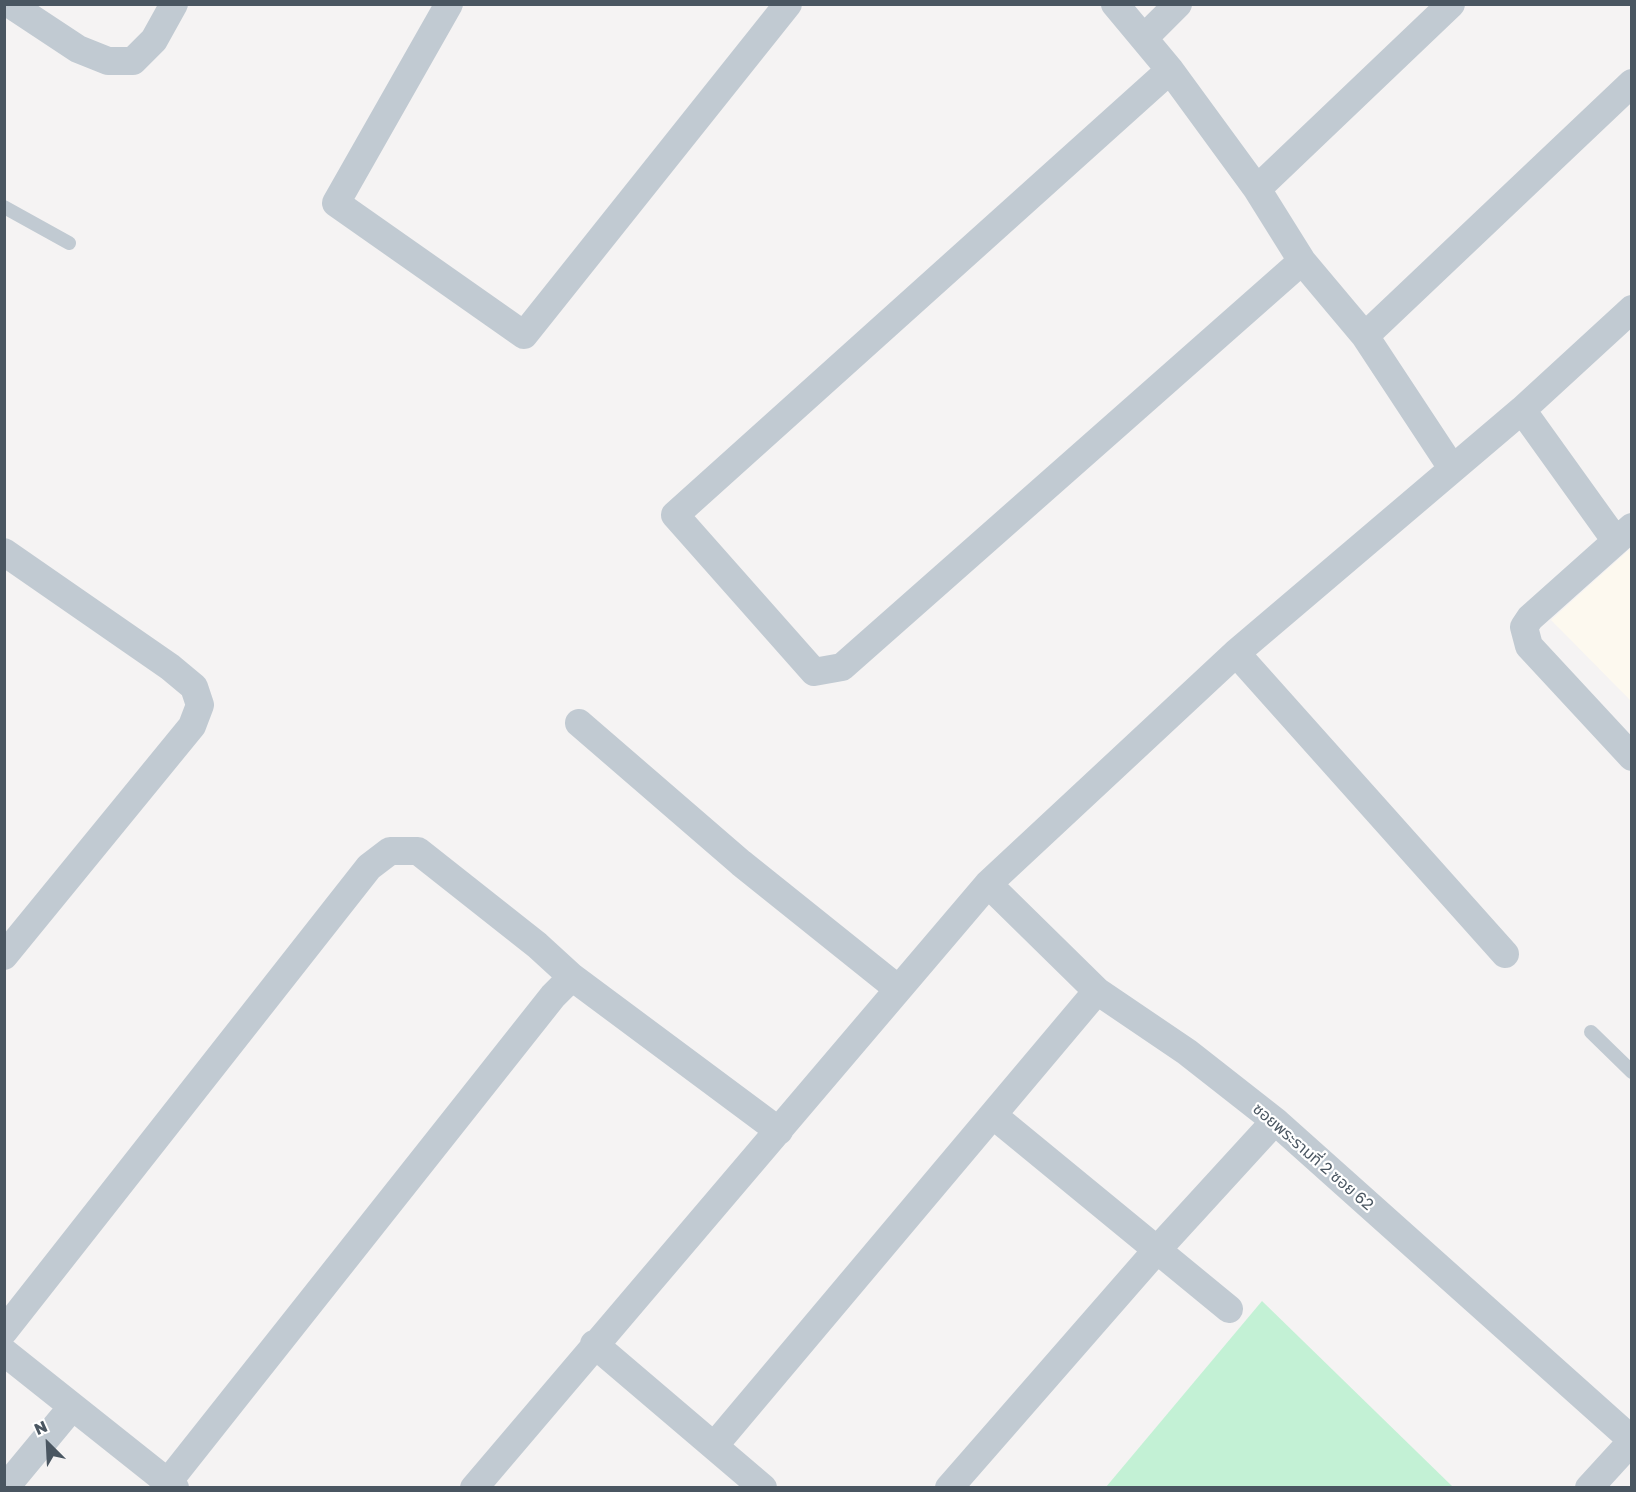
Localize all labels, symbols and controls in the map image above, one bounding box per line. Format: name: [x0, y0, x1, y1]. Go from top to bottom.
street label: ซอยพระรามที่ 2 ซอย 62: [1249, 1099, 1377, 1215]
north arrow: [18, 1414, 78, 1474]
text: N: [31, 1416, 50, 1439]

